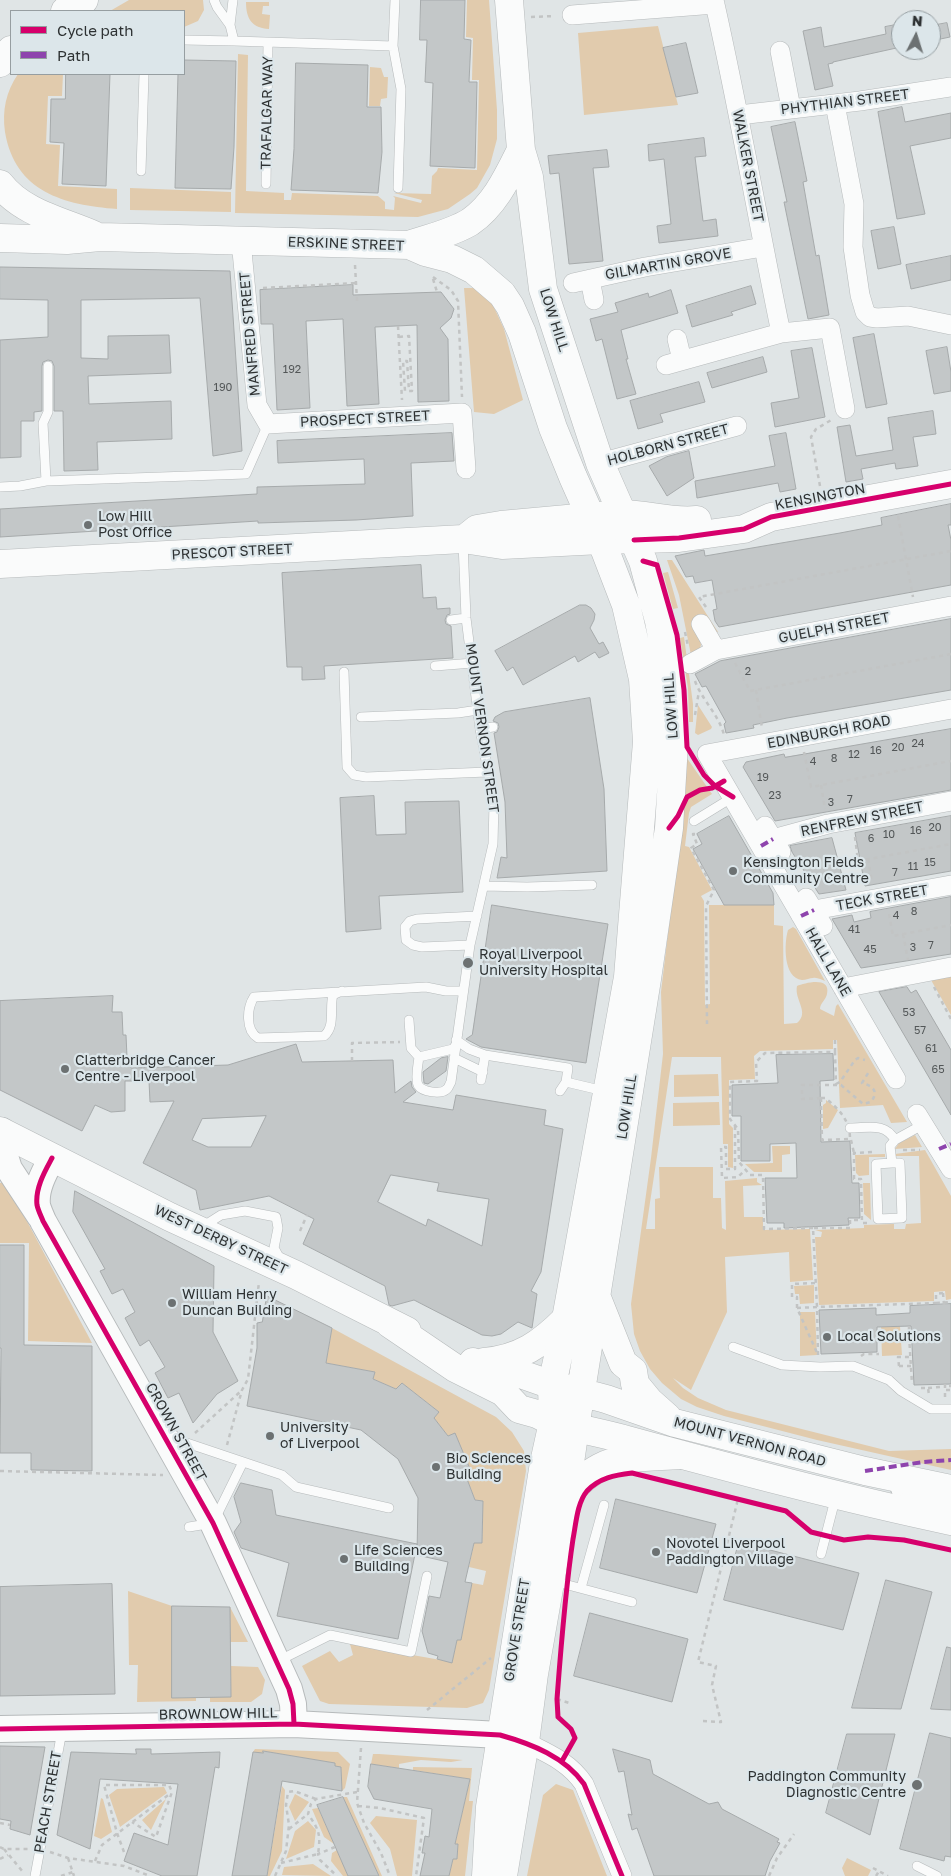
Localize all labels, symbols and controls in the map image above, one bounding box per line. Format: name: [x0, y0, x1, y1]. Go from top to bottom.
legend: [10, 10, 185, 75]
north arrow: [891, 10, 941, 60]
text: N: [911, 12, 923, 29]
text: Cycle path: [57, 21, 133, 39]
text: Path: [57, 46, 90, 64]
street label: TRAFALGAR WAY: [258, 56, 276, 170]
street label: PHYTHIAN STREET: [780, 86, 910, 118]
street label: WALKER STREET: [729, 108, 767, 224]
street label: ERSKINE STREET: [287, 234, 405, 254]
street label: GILMARTIN GROVE: [604, 245, 732, 283]
street label: MANFRED STREET: [236, 271, 264, 397]
street label: LOW HILL: [536, 286, 572, 354]
house number: 192: [283, 363, 301, 377]
house number: 190: [214, 381, 232, 395]
street label: PROSPECT STREET: [300, 407, 430, 431]
street label: HOLBORN STREET: [605, 421, 731, 469]
street label: KENSINGTON: [773, 480, 867, 514]
place label: Low Hill Post Office: [98, 509, 172, 542]
marker: Low Hill Post Office: [82, 519, 94, 531]
street label: PRESCOT STREET: [171, 540, 293, 564]
street label: GUELPH STREET: [777, 609, 891, 647]
street label: MOUNT VERNON STREET: [462, 642, 502, 814]
house number: 2: [745, 665, 751, 679]
street label: LOW HILL: [660, 673, 682, 739]
street label: EDINBURGH ROAD: [766, 712, 892, 752]
house number: 24: [911, 737, 925, 751]
house number: 20: [891, 741, 905, 755]
house number: 16: [870, 744, 882, 758]
house number: 12: [848, 748, 860, 762]
house number: 8: [831, 752, 837, 766]
house number: 4: [810, 755, 816, 769]
house number: 19: [757, 771, 769, 785]
house number: 23: [769, 789, 781, 803]
house number: 7: [847, 793, 853, 807]
house number: 3: [828, 796, 834, 810]
street label: RENFREW STREET: [799, 798, 925, 840]
house number: 20: [928, 821, 942, 835]
house number: 16: [910, 824, 922, 838]
house number: 10: [883, 828, 895, 842]
house number: 6: [868, 832, 874, 846]
place label: Kensington Fields Community Centre: [743, 855, 869, 888]
house number: 15: [924, 856, 936, 870]
house number: 11: [908, 860, 918, 874]
marker: Kensington Fields Community Centre: [727, 865, 739, 877]
house number: 7: [892, 866, 898, 880]
street label: TECK STREET: [835, 882, 929, 914]
house number: 8: [911, 905, 917, 919]
house number: 4: [893, 909, 899, 923]
house number: 41: [848, 923, 860, 937]
street label: HALL LANE: [802, 925, 854, 999]
house number: 7: [928, 939, 934, 953]
house number: 3: [910, 941, 916, 955]
house number: 45: [863, 943, 877, 957]
place label: Royal Liverpool University Hospital: [479, 947, 608, 980]
marker: Royal Liverpool University Hospital: [461, 956, 475, 970]
house number: 53: [903, 1006, 915, 1020]
house number: 57: [914, 1024, 926, 1038]
house number: 61: [925, 1042, 937, 1056]
place label: Clatterbridge Cancer Centre - Liverpool: [75, 1053, 215, 1086]
marker: Clatterbridge Cancer Centre - Liverpool: [59, 1063, 71, 1075]
house number: 65: [931, 1063, 945, 1077]
street label: LOW HILL: [614, 1073, 640, 1141]
street label: WEST DERBY STREET: [152, 1202, 290, 1278]
place label: William Henry Duncan Building: [182, 1287, 292, 1320]
marker: William Henry Duncan Building: [166, 1297, 178, 1309]
place label: Local Solutions: [837, 1329, 941, 1345]
marker: Local Solutions: [821, 1331, 833, 1343]
street label: CROWN STREET: [142, 1380, 210, 1484]
street label: MOUNT VERNON ROAD: [672, 1414, 828, 1470]
place label: University of Liverpool: [280, 1420, 360, 1452]
marker: University of Liverpool: [264, 1430, 276, 1442]
place label: Bio Sciences Building: [446, 1451, 531, 1484]
marker: Bio Sciences Building: [430, 1461, 442, 1473]
place label: Novotel Liverpool Paddington Village: [666, 1536, 794, 1568]
place label: Life Sciences Building: [354, 1543, 443, 1575]
marker: Novotel Liverpool Paddington Village: [650, 1546, 662, 1558]
marker: Life Sciences Building: [338, 1553, 350, 1565]
street label: GROVE STREET: [501, 1577, 533, 1683]
street label: BROWNLOW HILL: [158, 1705, 278, 1723]
street label: PEACH STREET: [31, 1750, 65, 1854]
place label: Paddington Community Diagnostic Centre: [748, 1769, 906, 1801]
marker: Paddington Community Diagnostic Centre: [910, 1778, 924, 1792]

